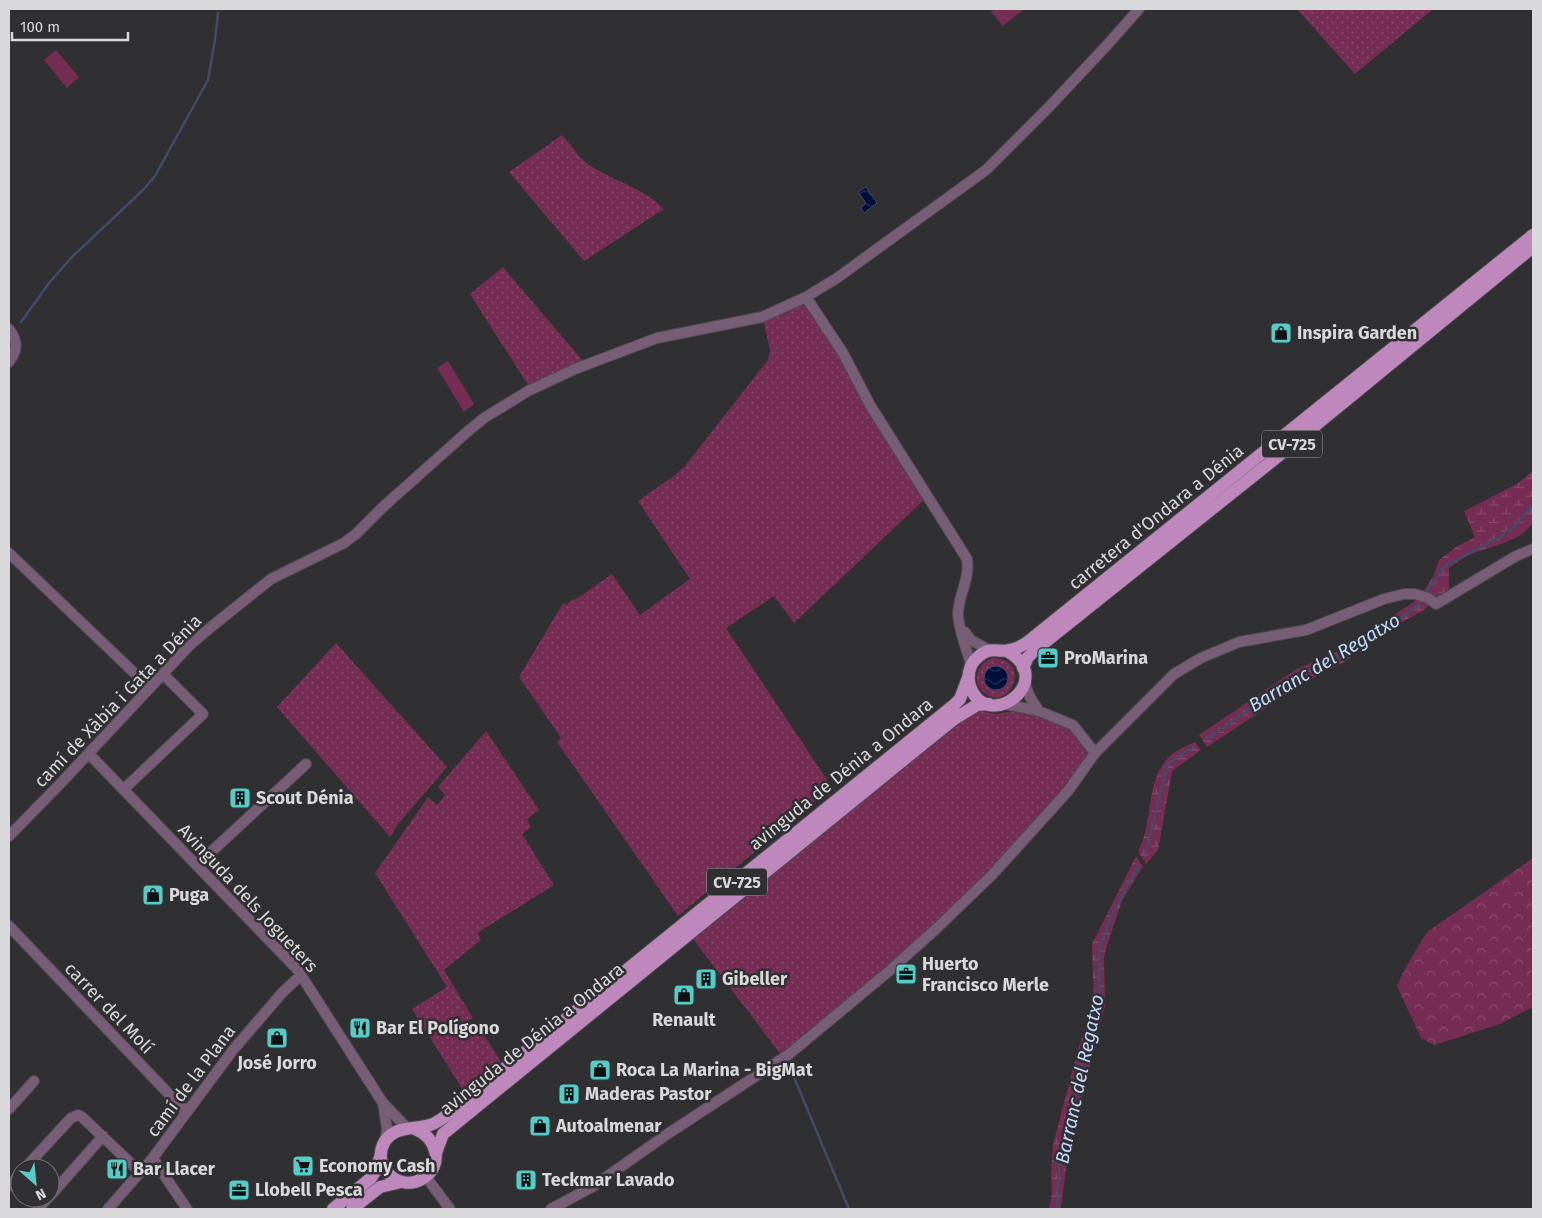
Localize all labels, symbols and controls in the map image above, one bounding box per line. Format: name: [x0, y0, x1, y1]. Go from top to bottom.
scale bar: [12, 10, 129, 42]
text: 100 m: [20, 18, 60, 36]
shop icon: Inspira Garden: [1269, 321, 1293, 345]
place label: Inspira Garden: [1297, 322, 1417, 344]
road number: CV-725: [1262, 430, 1322, 458]
street label: carretera d'Ondara a Dénia: [1064, 440, 1248, 594]
water label: Barranc del Regatxo: [1244, 608, 1404, 717]
street label: camí de Xàbia i Gata a Dénia: [30, 610, 206, 792]
office icon: ProMarina: [1036, 646, 1060, 670]
place label: ProMarina: [1064, 647, 1148, 669]
street label: avinguda de Dénia a Ondara: [745, 693, 937, 855]
building icon: Scout Dénia: [228, 786, 252, 810]
place label: Scout Dénia: [256, 787, 354, 809]
street label: Avinguda dels Jogueters: [173, 819, 323, 977]
road number: CV-725: [707, 869, 767, 896]
shop icon: Puga: [141, 883, 165, 907]
place label: Puga: [169, 884, 209, 906]
place label: Huerto Francisco Merle: [922, 953, 1049, 996]
street label: carrer del Molí: [60, 958, 158, 1058]
street label: avinguda de Dénia a Ondara: [436, 958, 628, 1120]
office icon: Huerto Francisco Merle: [894, 962, 918, 986]
building icon: Gibeller: [694, 967, 718, 991]
place label: Gibeller: [722, 968, 788, 990]
shop icon: Renault: [672, 983, 696, 1007]
water label: Barranc del Regatxo: [1050, 992, 1109, 1166]
place label: Renault: [652, 1009, 717, 1031]
restaurant icon: Bar El Polígono: [348, 1016, 372, 1040]
place label: Bar El Polígono: [376, 1017, 500, 1039]
street label: camí de la Plana: [142, 1021, 240, 1141]
shop icon: José Jorro: [265, 1026, 289, 1050]
place label: José Jorro: [236, 1052, 317, 1074]
shop icon: Roca La Marina - BigMat: [588, 1058, 612, 1082]
place label: Roca La Marina - BigMat: [616, 1059, 814, 1081]
building icon: Maderas Pastor: [557, 1082, 581, 1106]
place label: Maderas Pastor: [585, 1083, 712, 1105]
shop icon: Autoalmenar: [528, 1114, 552, 1138]
place label: Autoalmenar: [555, 1115, 662, 1137]
supermarket icon: Economy Cash: [291, 1154, 315, 1178]
place label: Economy Cash: [319, 1155, 435, 1177]
restaurant icon: Bar Llacer: [105, 1157, 129, 1181]
north arrow: [10, 1158, 60, 1208]
place label: Bar Llacer: [133, 1158, 216, 1180]
building icon: Teckmar Lavado: [514, 1168, 538, 1192]
place label: Teckmar Lavado: [542, 1169, 674, 1191]
office icon: Llobell Pesca: [227, 1178, 251, 1202]
place label: Llobell Pesca: [255, 1179, 363, 1201]
text: N: [33, 1184, 49, 1204]

